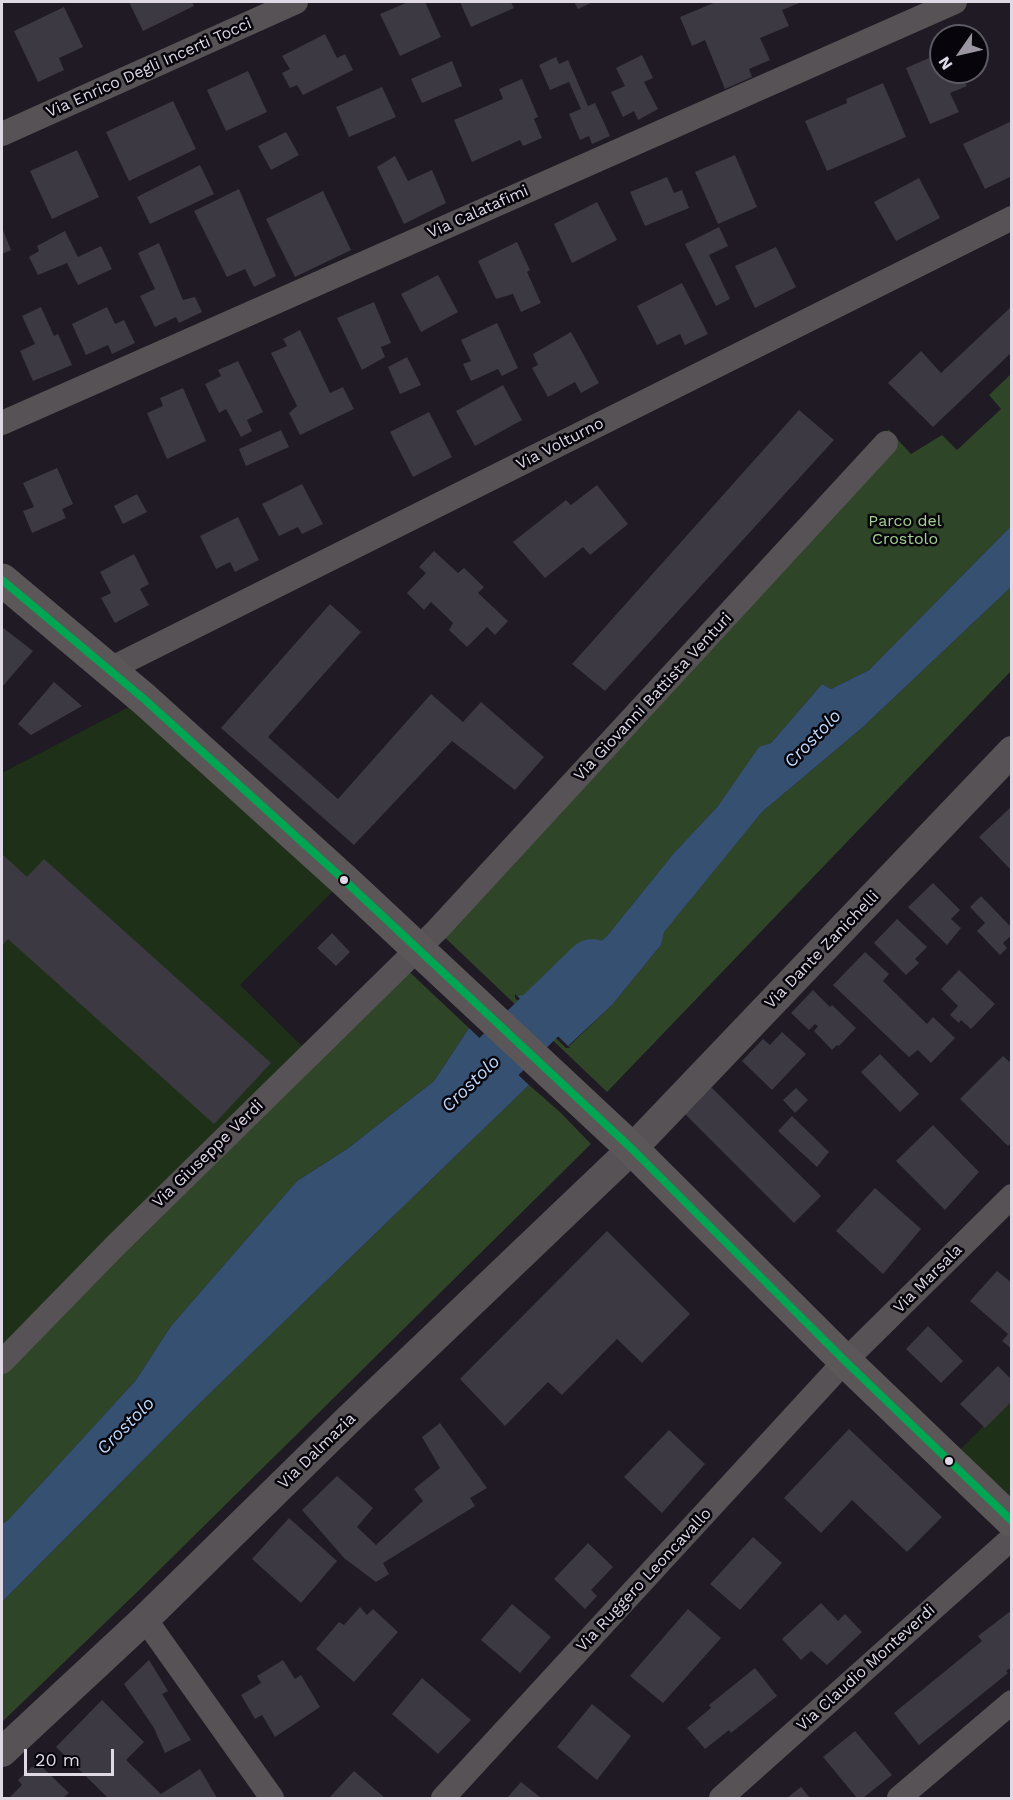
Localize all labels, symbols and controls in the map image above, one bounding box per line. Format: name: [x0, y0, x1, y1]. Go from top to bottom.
street label: Via Enrico Degli Incerti Tocci: [43, 14, 255, 122]
north arrow: [929, 24, 989, 84]
text: N: [934, 53, 957, 73]
street label: Via Calatafimi: [425, 181, 531, 243]
street label: Via Volturno: [513, 414, 607, 474]
park label: Parco del Crostolo: [868, 511, 942, 549]
street label: Via Giovanni Battista Venturi: [570, 609, 736, 785]
water label: Crostolo: [780, 705, 846, 773]
unlabelled marker: [338, 874, 350, 886]
street label: Via Dante Zanichelli: [761, 887, 883, 1013]
water label: Crostolo: [437, 1051, 505, 1117]
street label: Via Giuseppe Verdi: [149, 1096, 267, 1212]
street label: Via Marsala: [890, 1241, 966, 1317]
water label: Crostolo: [93, 1393, 159, 1459]
street label: Via Dalmazia: [274, 1409, 360, 1493]
unlabelled marker: [943, 1455, 955, 1467]
street label: Via Ruggero Leoncavallo: [572, 1504, 716, 1656]
street label: Via Claudio Monteverdi: [793, 1601, 939, 1735]
scale bar: [27, 1737, 117, 1775]
text: 20 m: [35, 1749, 80, 1770]

